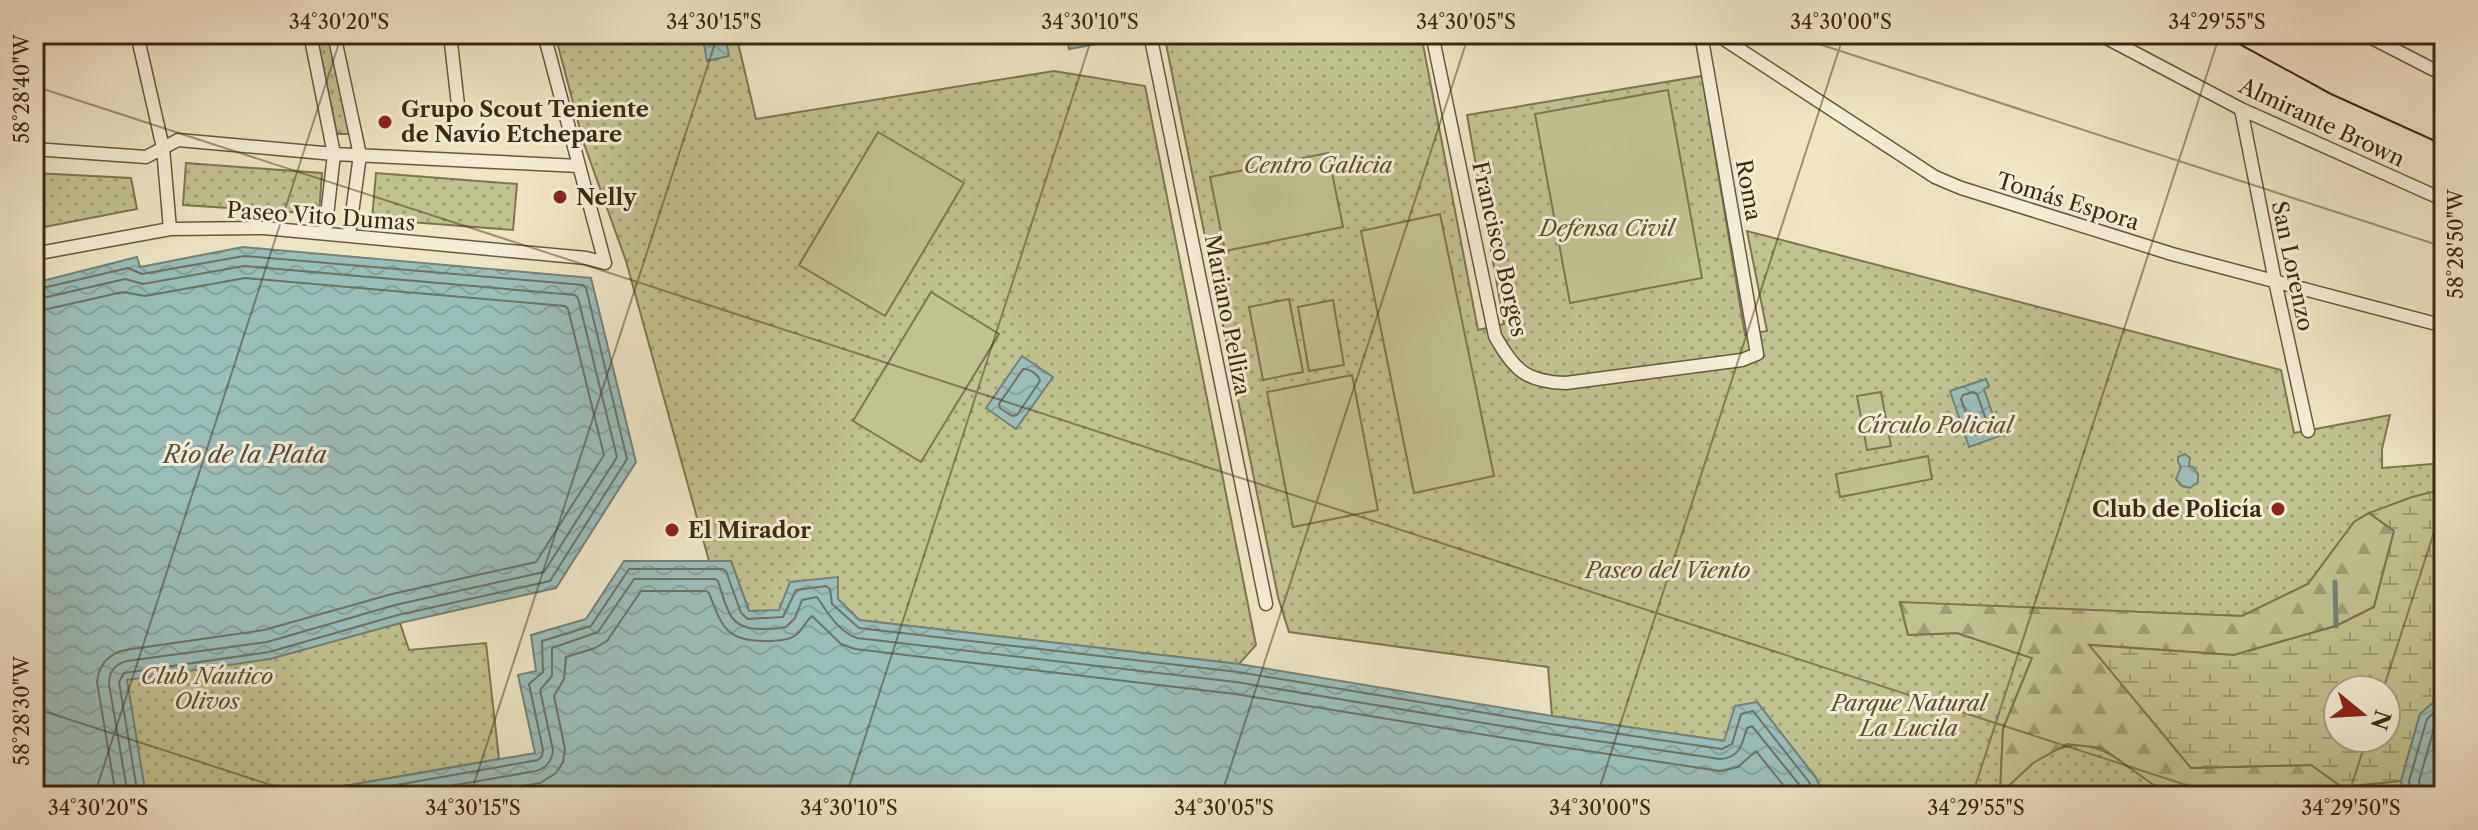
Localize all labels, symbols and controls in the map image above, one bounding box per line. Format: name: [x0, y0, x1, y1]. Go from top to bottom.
text: 34°30'20"S: [289, 10, 389, 34]
text: 34°30'15"S: [666, 10, 762, 34]
text: 34°30'10"S: [1041, 10, 1139, 34]
text: 34°30'05"S: [1416, 10, 1516, 34]
text: 34°30'00"S: [1790, 10, 1892, 34]
text: 34°29'55"S: [2168, 10, 2266, 34]
text: 58°28'40"W: [10, 33, 34, 144]
street label: Almirante Brown: [2234, 72, 2409, 173]
place label: Grupo Scout Teniente de Navío Etchepare: [401, 96, 649, 148]
marker: Grupo Scout Teniente de Navío Etchepare: [376, 113, 394, 131]
park label: Centro Galicia: [1244, 152, 1392, 179]
street label: Roma: [1730, 157, 1767, 223]
street label: Francisco Borges: [1466, 159, 1533, 339]
street label: Tomás Espora: [1993, 167, 2143, 236]
place label: Nelly: [576, 184, 637, 211]
marker: Nelly: [551, 188, 569, 206]
text: 58°28'50"W: [2444, 188, 2468, 299]
street label: Paseo Vito Dumas: [226, 196, 416, 237]
street label: San Lorenzo: [2266, 199, 2319, 334]
park label: Defensa Civil: [1537, 215, 1677, 242]
street label: Mariano Pelliza: [1199, 232, 1256, 398]
park label: Círculo Policial: [1857, 412, 2016, 439]
water label: Río de la Plata: [161, 440, 327, 469]
place label: Club de Policía: [2092, 496, 2262, 523]
marker: Club de Policía: [2269, 500, 2287, 518]
place label: El Mirador: [688, 517, 811, 544]
marker: El Mirador: [663, 521, 681, 539]
park label: Paseo del Viento: [1583, 557, 1751, 584]
text: 58°28'30"W: [10, 655, 34, 766]
park label: Club Náutico Olivos: [141, 663, 273, 715]
north arrow: [2322, 674, 2402, 754]
park label: Parque Natural La Lucila: [1829, 690, 1990, 742]
text: N: [2365, 707, 2396, 733]
text: 34°30'20"S: [48, 796, 148, 820]
text: 34°30'15"S: [425, 796, 521, 820]
text: 34°30'10"S: [800, 796, 898, 820]
text: 34°30'05"S: [1174, 796, 1274, 820]
text: 34°30'00"S: [1549, 796, 1651, 820]
text: 34°29'55"S: [1927, 796, 2025, 820]
text: 34°29'50"S: [2301, 796, 2401, 820]

